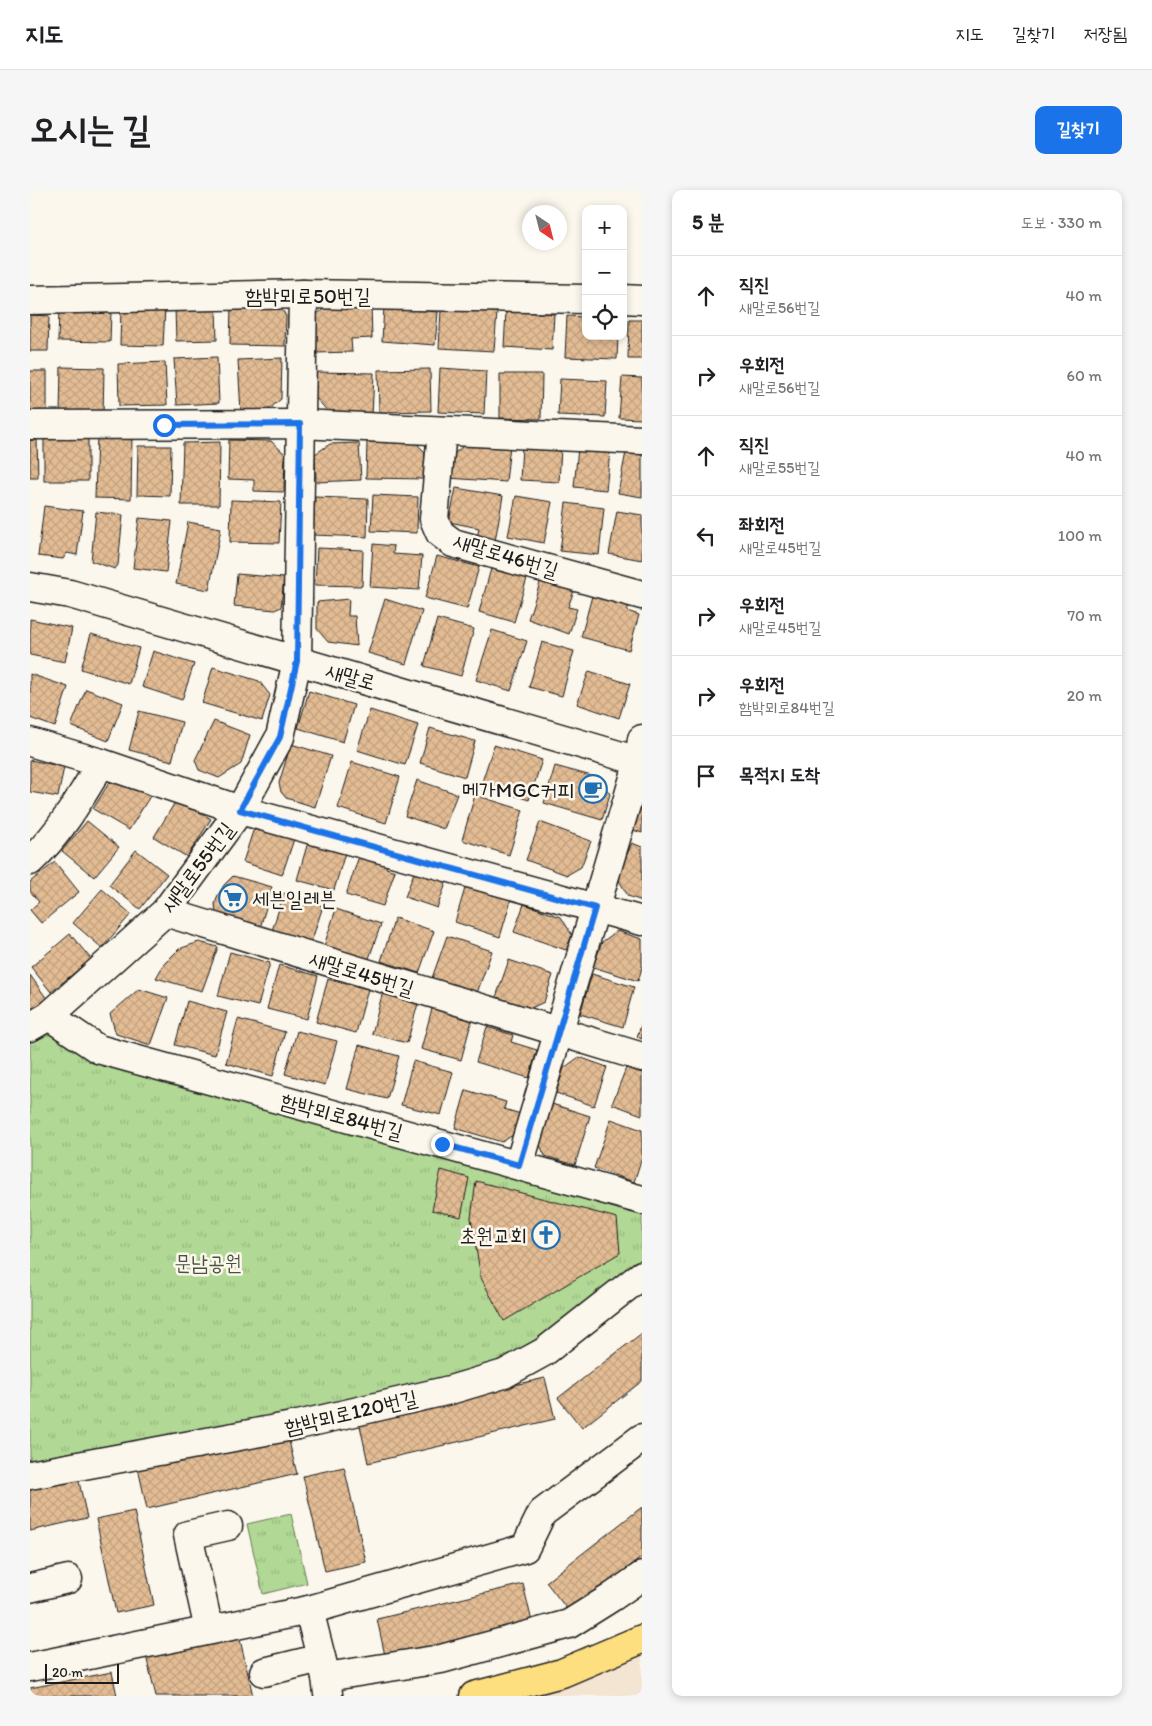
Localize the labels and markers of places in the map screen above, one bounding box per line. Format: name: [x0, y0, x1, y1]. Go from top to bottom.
cafe icon: 메가MGC커피: [578, 774, 608, 804]
place label: 메가MGC커피: [462, 777, 574, 802]
supermarket icon: 세븐일레븐: [218, 883, 248, 913]
place label: 세븐일레븐: [252, 886, 337, 911]
church icon: 초원교회: [531, 1220, 561, 1250]
place label: 초원교회: [459, 1223, 527, 1248]

